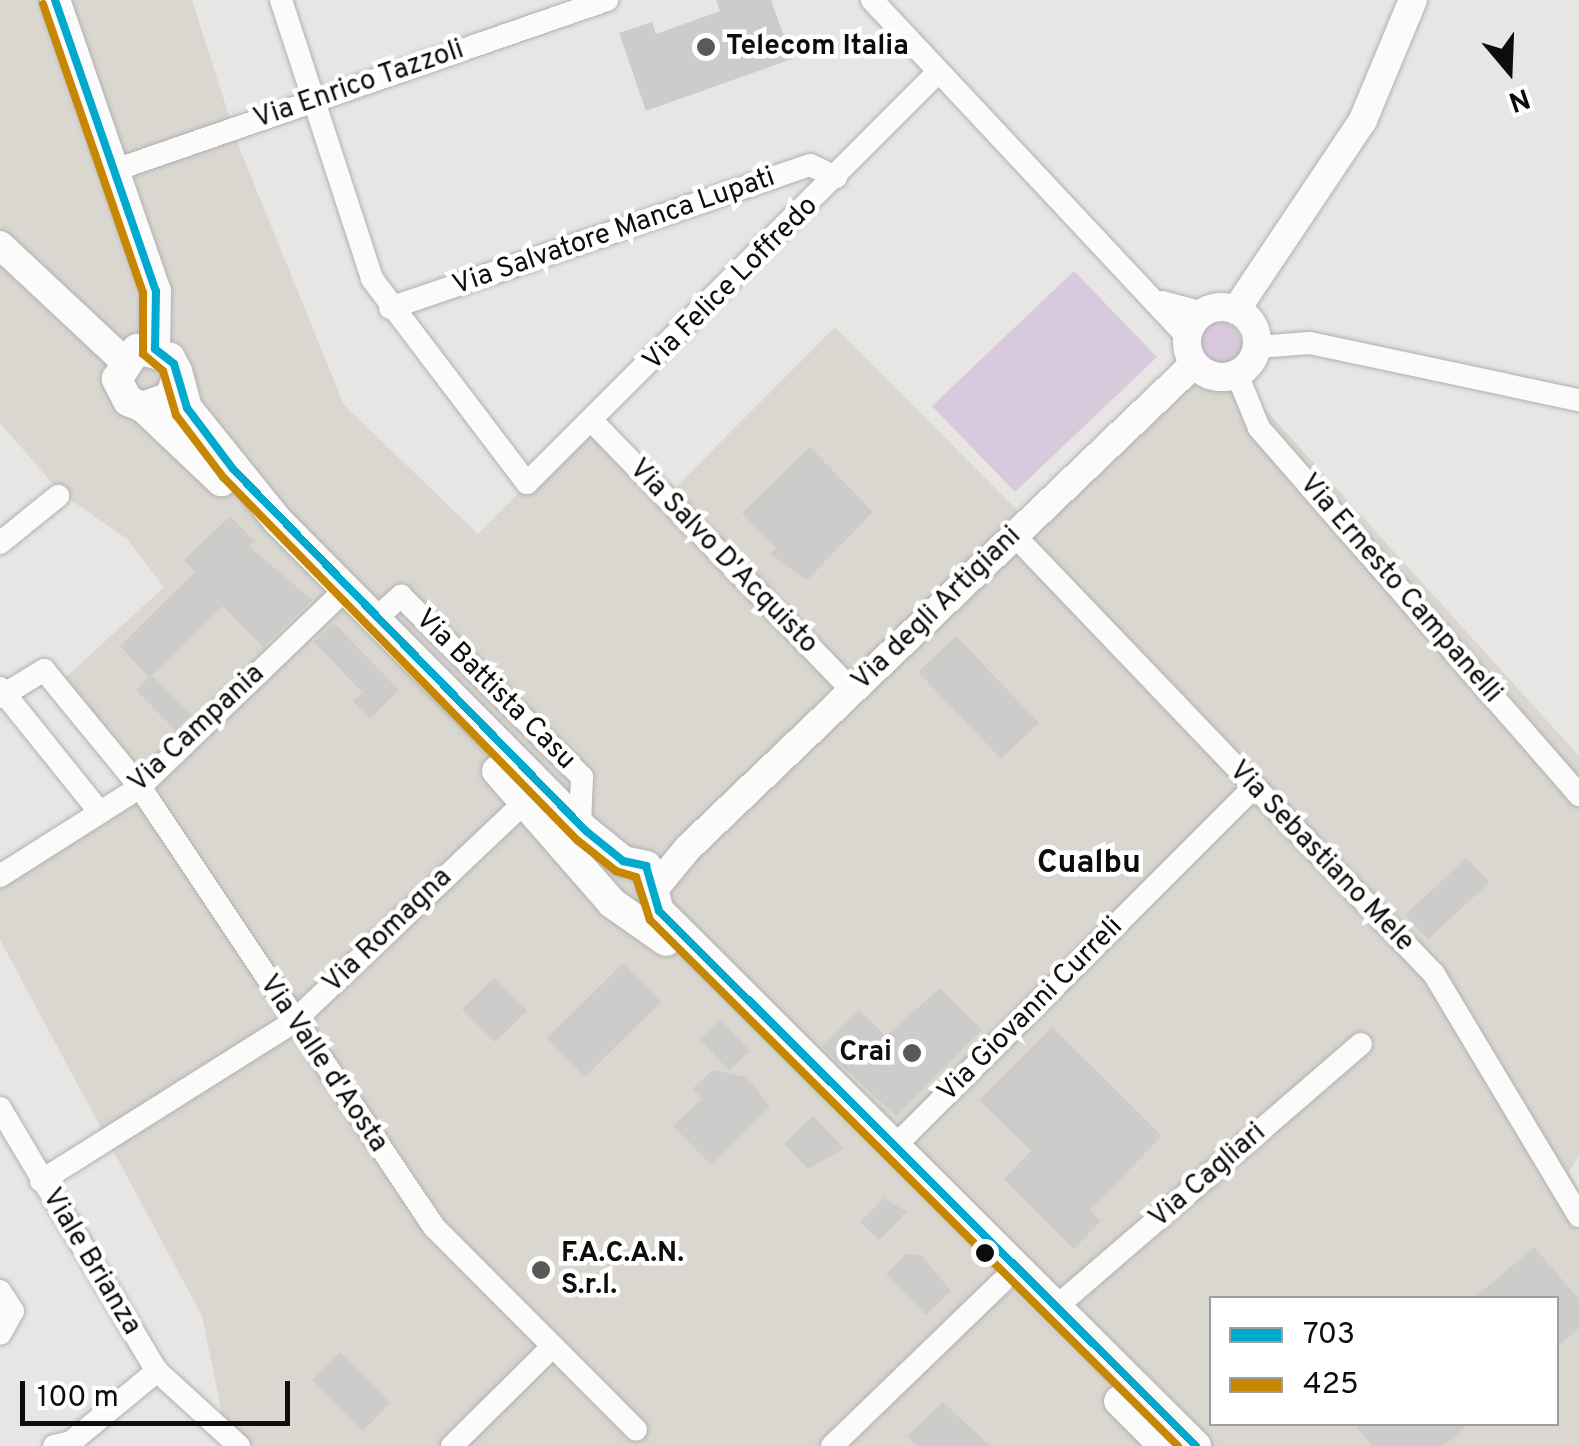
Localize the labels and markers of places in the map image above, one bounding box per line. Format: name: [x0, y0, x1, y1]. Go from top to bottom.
place label: Telecom Italia: [726, 30, 909, 64]
marker: Telecom Italia: [695, 36, 717, 58]
place label: Crai: [839, 1036, 892, 1070]
marker: Crai: [901, 1042, 923, 1064]
place label: F.A.C.A.N. S.r.l.: [561, 1237, 684, 1303]
unlabelled marker: [975, 1243, 995, 1263]
marker: F.A.C.A.N. S.r.l.: [530, 1259, 552, 1281]

